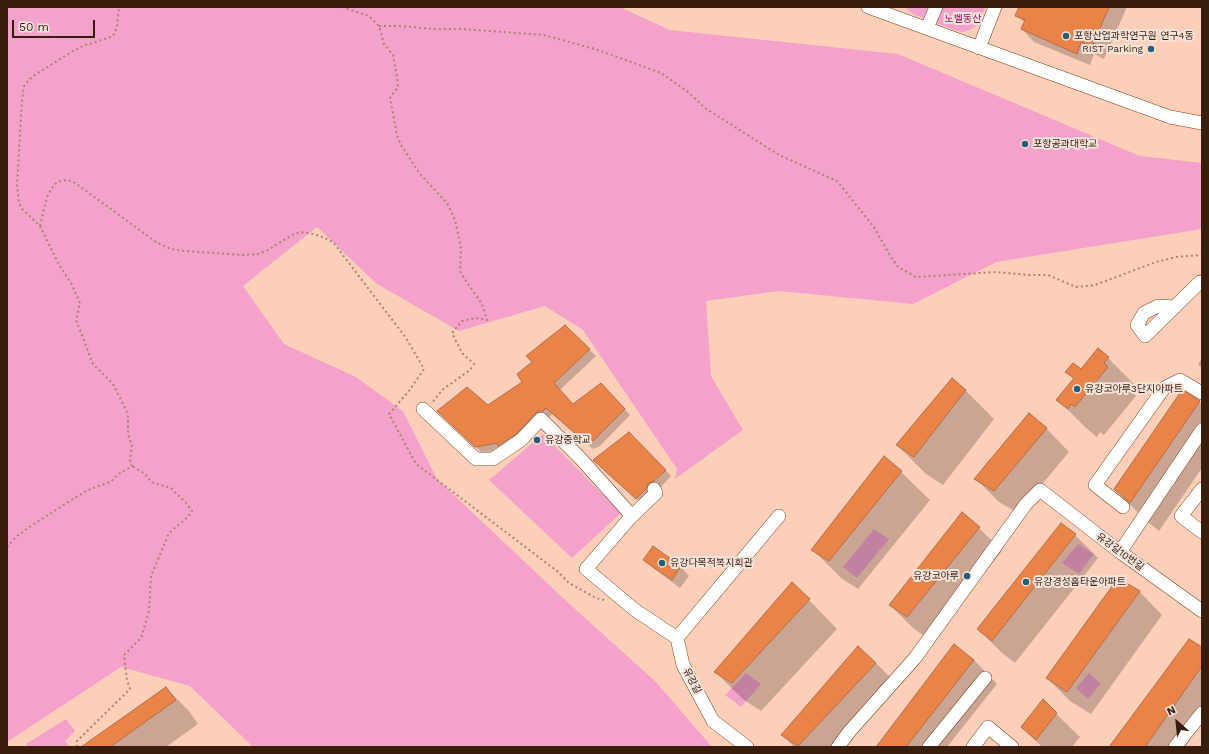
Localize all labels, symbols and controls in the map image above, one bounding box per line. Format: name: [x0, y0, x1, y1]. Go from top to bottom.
scale bar: [14, 12, 97, 38]
park label: 노벨동산: [945, 13, 981, 25]
text: 50 m: [19, 20, 49, 34]
place label: 포항산업과학연구원 연구4동: [1074, 30, 1194, 42]
marker: 포항산업과학연구원 연구4동: [1061, 31, 1071, 41]
place label: RIST Parking: [1082, 43, 1143, 55]
marker: RIST Parking: [1146, 44, 1156, 54]
place label: 포항공과대학교: [1033, 138, 1097, 150]
marker: 포항공과대학교: [1020, 139, 1030, 149]
place label: 유강코아루3단지아파트: [1085, 383, 1183, 395]
marker: 유강코아루3단지아파트: [1072, 384, 1082, 394]
place label: 유강중학교: [545, 434, 591, 446]
marker: 유강중학교: [532, 435, 542, 445]
street label: 유강길10번길: [1094, 531, 1146, 573]
place label: 유강다목적복지회관: [670, 557, 753, 569]
marker: 유강다목적복지회관: [657, 558, 667, 568]
place label: 유강코아루: [913, 570, 959, 582]
marker: 유강코아루: [962, 571, 972, 581]
place label: 유강경성홈타운아파트: [1034, 576, 1126, 588]
marker: 유강경성홈타운아파트: [1021, 577, 1031, 587]
street label: 유강길: [680, 666, 704, 696]
north arrow: [1157, 702, 1197, 742]
text: N: [1165, 703, 1178, 719]

